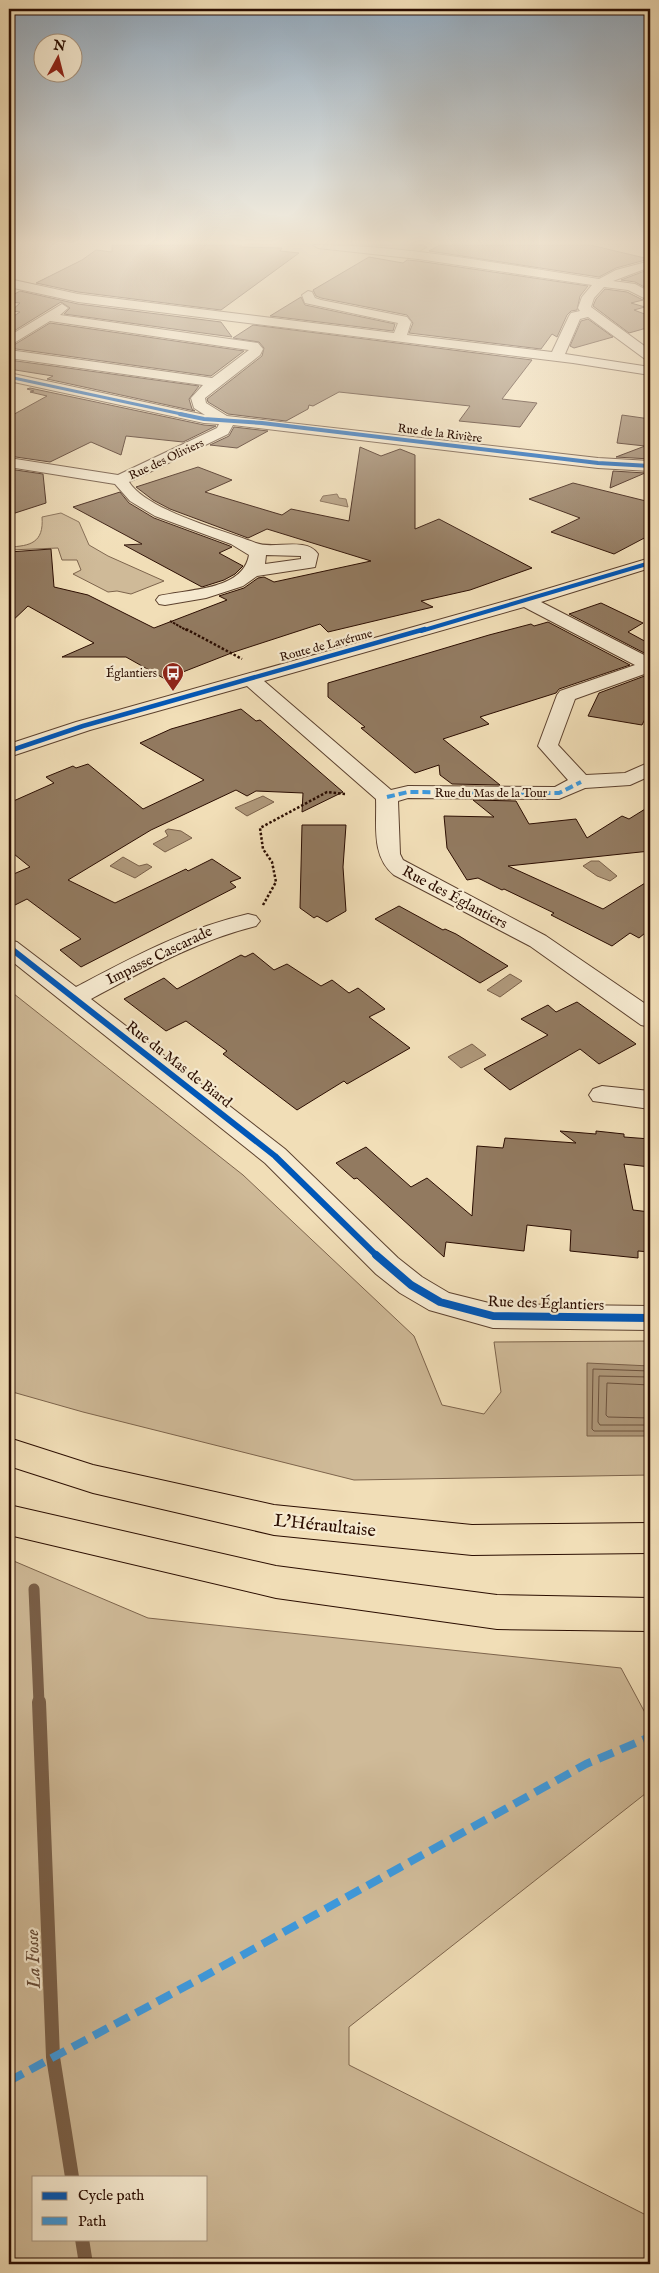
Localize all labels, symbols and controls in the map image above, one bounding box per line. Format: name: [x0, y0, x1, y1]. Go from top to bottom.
north arrow: [32, 32, 82, 82]
text: N: [51, 36, 67, 56]
street label: Rue de la Rivière: [397, 421, 484, 446]
street label: Rue des Oliviers: [126, 436, 206, 483]
street label: Route de Lavérune: [278, 626, 375, 665]
bus stop icon: Églantiers: [161, 661, 185, 692]
place label: Églantiers: [106, 665, 157, 681]
street label: Rue du Mas de la Tour: [435, 786, 548, 801]
street label: Rue des Églantiers: [399, 862, 511, 933]
street label: Impasse Cascarade: [103, 922, 215, 989]
street label: Rue du Mas de Biard: [122, 1017, 236, 1112]
street label: Rue des Églantiers: [487, 1292, 605, 1315]
street label: L'Héraultaise: [273, 1510, 377, 1543]
water label: La Fosse: [21, 1928, 47, 1990]
legend: [32, 2176, 208, 2240]
text: Cycle path: [78, 2186, 144, 2205]
text: Path: [78, 2212, 106, 2231]

